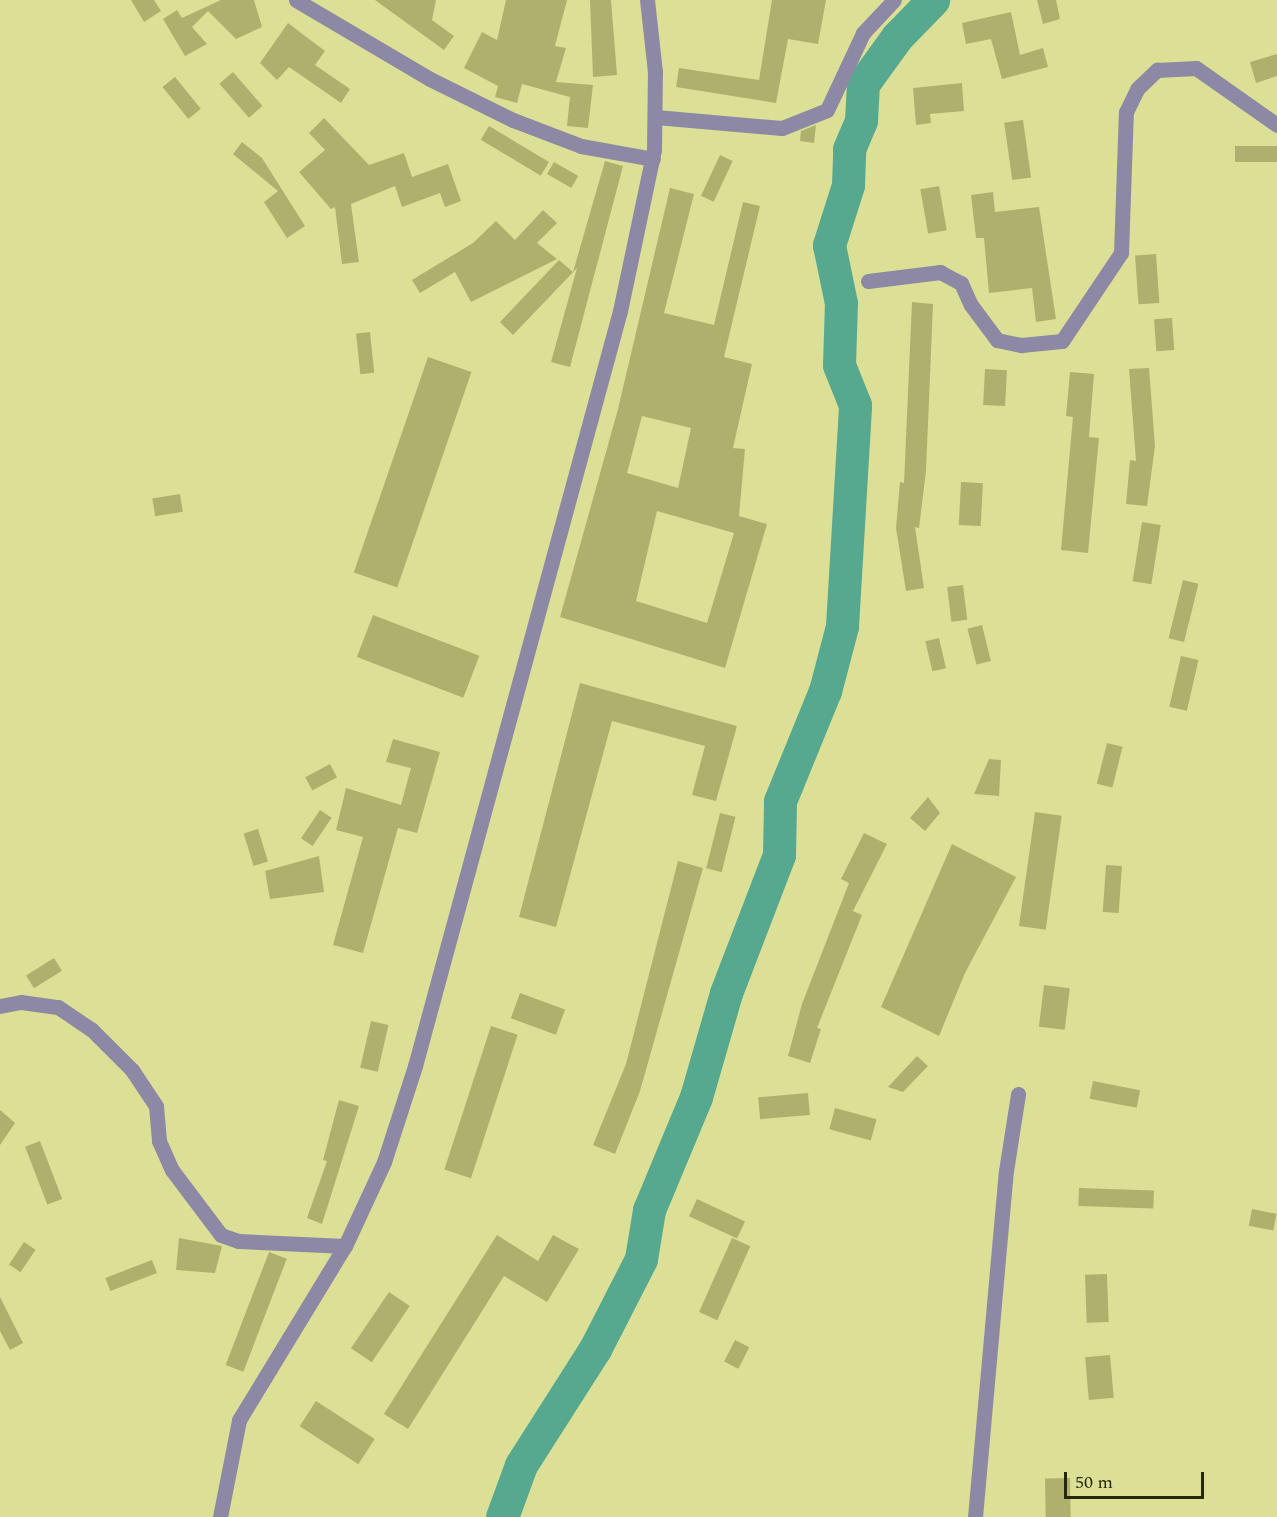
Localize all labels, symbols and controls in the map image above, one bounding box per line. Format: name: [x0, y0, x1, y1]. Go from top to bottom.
scale bar: [1067, 1460, 1206, 1498]
text: 50 m: [1075, 1469, 1113, 1496]

